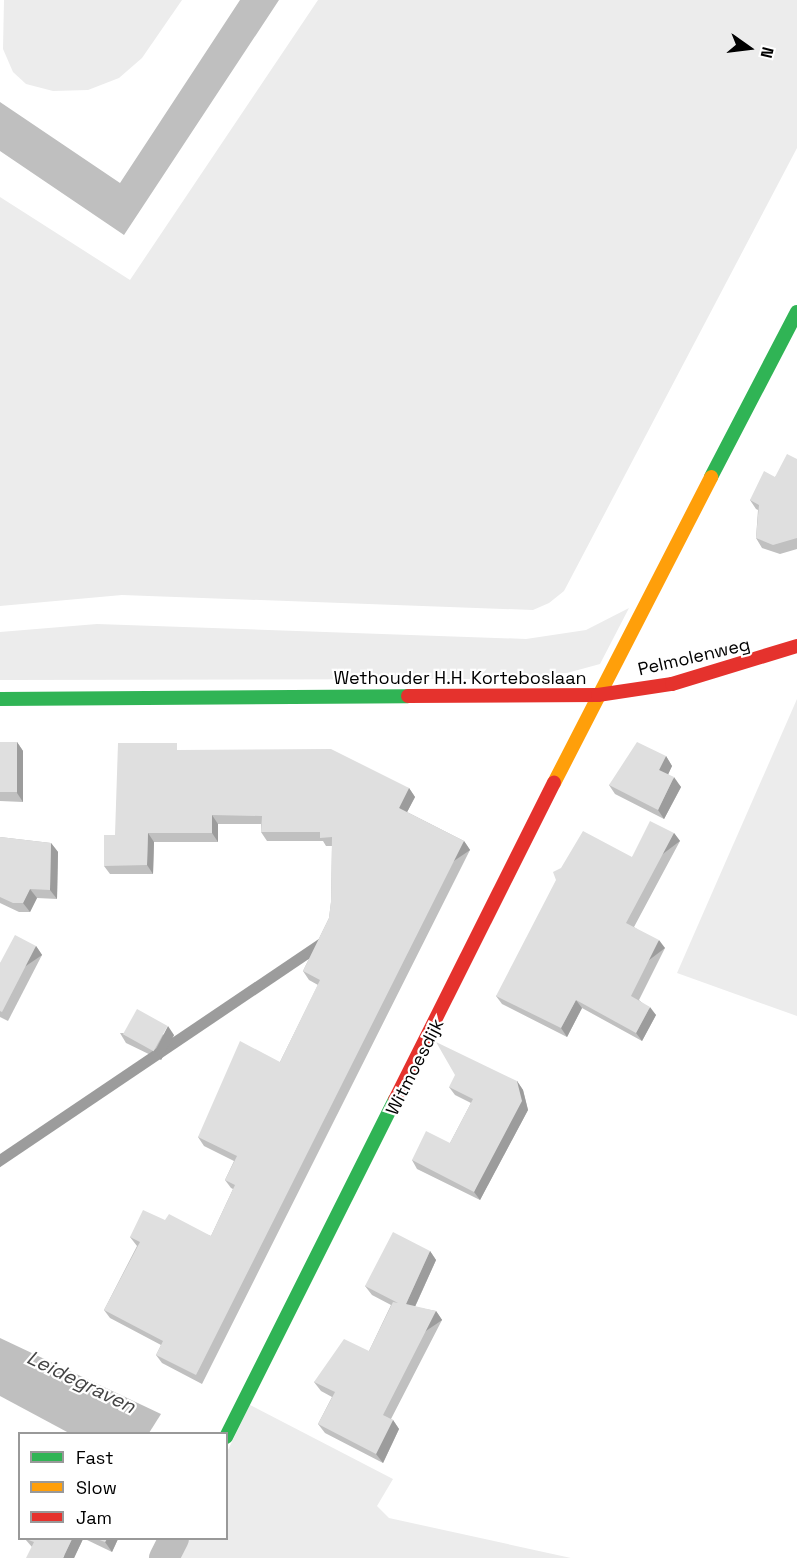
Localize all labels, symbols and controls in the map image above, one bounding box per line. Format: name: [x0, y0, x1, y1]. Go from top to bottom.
north arrow: [719, 18, 779, 78]
text: N: [755, 45, 778, 60]
street label: Pelmolenweg: [636, 634, 752, 680]
street label: Wethouder H.H. Korteboslaan: [333, 667, 587, 689]
street label: Witmoesdijk: [381, 1015, 449, 1119]
water label: Leidegraven: [23, 1345, 139, 1419]
legend: [18, 1432, 228, 1540]
text: Fast: [76, 1446, 113, 1469]
text: Slow: [76, 1476, 117, 1499]
text: Jam: [76, 1506, 112, 1529]

